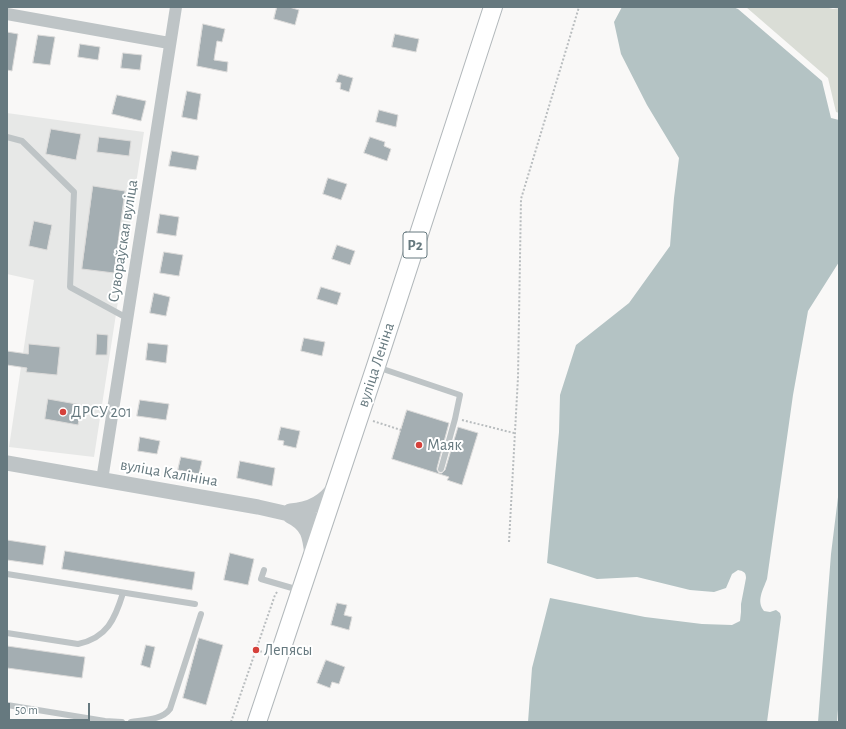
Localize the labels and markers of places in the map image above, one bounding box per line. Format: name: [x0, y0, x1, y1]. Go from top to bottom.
place label: ДРСУ 201: [71, 402, 132, 422]
marker: ДРСУ 201: [58, 407, 68, 417]
place label: Маяк: [427, 435, 462, 455]
marker: Маяк: [414, 440, 424, 450]
place label: Лепясы: [264, 640, 312, 660]
marker: Лепясы: [251, 645, 261, 655]

